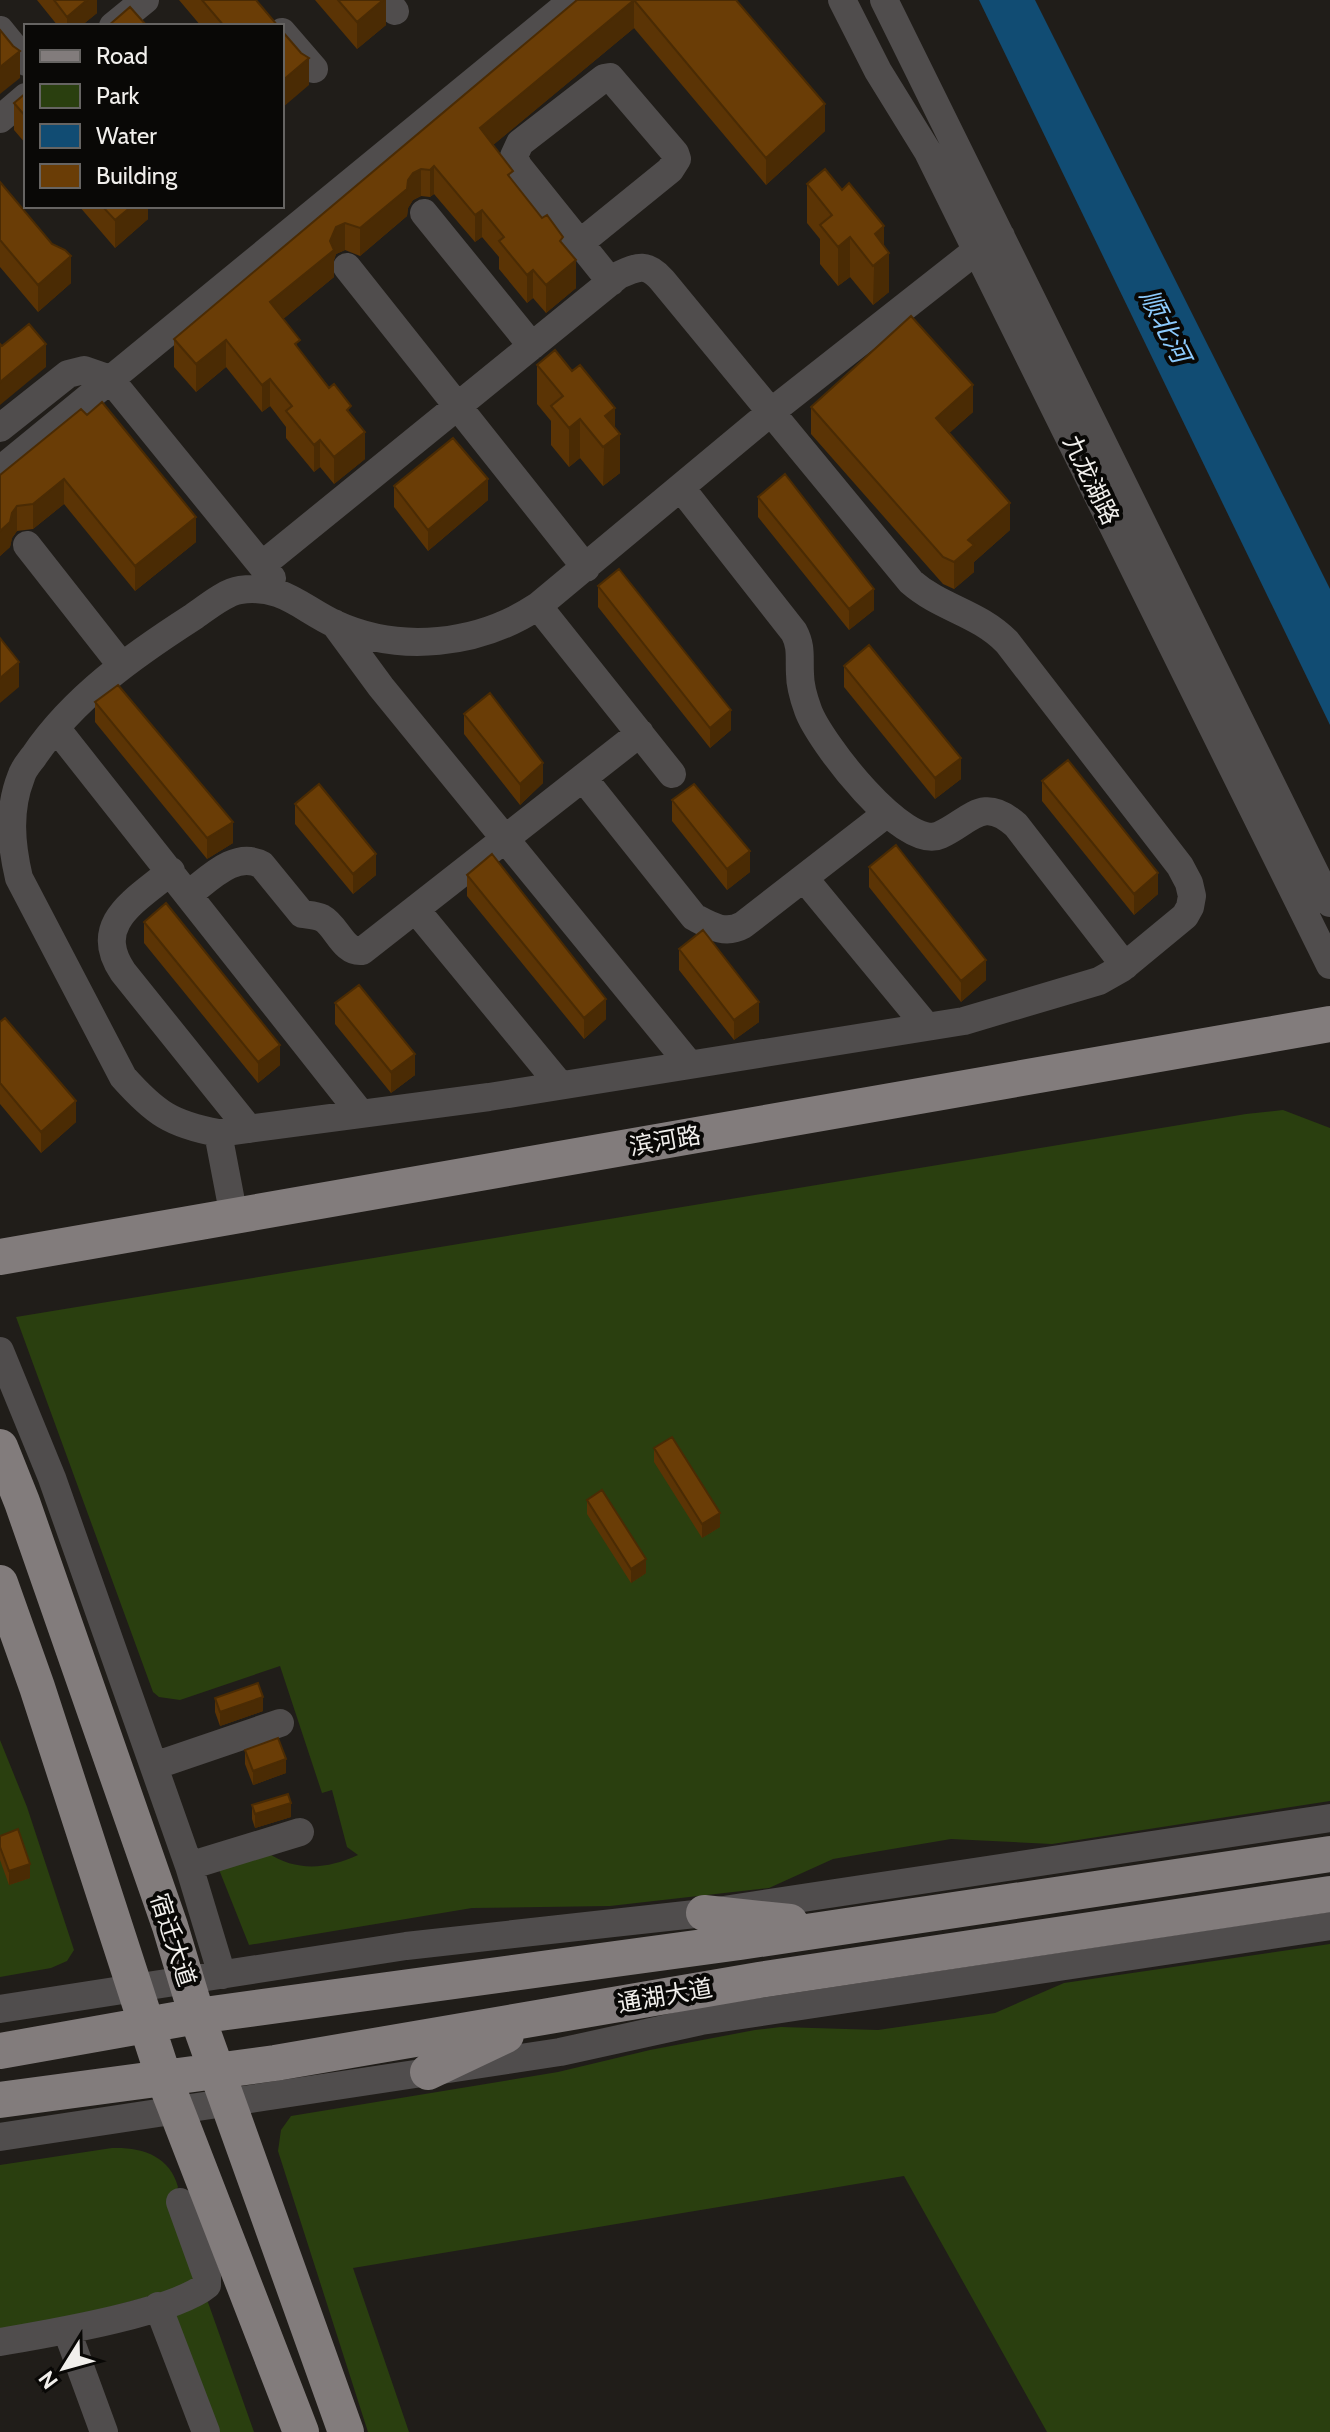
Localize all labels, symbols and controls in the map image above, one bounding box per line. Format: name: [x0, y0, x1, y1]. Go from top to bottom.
legend: [24, 24, 284, 208]
text: Road: [96, 41, 148, 70]
text: Park: [96, 81, 139, 110]
text: Water: [96, 121, 157, 150]
text: Building: [96, 161, 178, 190]
water label: 顺北河: [1133, 284, 1199, 372]
street label: 九龙湖路: [1057, 430, 1126, 529]
street label: 滨河路: [627, 1120, 703, 1161]
street label: 宿迁大道: [145, 1890, 202, 1990]
street label: 通湖大道: [615, 1973, 715, 2018]
north arrow: [24, 2328, 104, 2408]
text: N: [33, 2365, 64, 2394]

